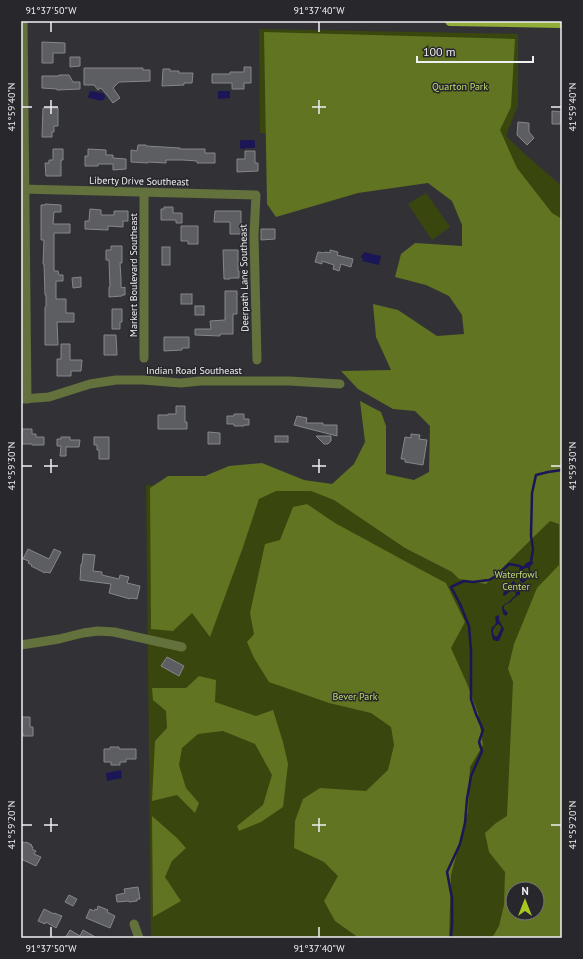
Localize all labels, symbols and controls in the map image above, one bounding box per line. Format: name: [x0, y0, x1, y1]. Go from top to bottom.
text: 91°37'50"W: [25, 4, 77, 17]
text: 91°37'40"W: [293, 4, 345, 17]
scale bar: [417, 38, 533, 64]
text: 100 m: [423, 44, 456, 59]
park label: Quarton Park: [432, 80, 488, 93]
text: 41°59'40"N: [5, 82, 18, 132]
text: 41°59'40"N: [566, 82, 579, 132]
street label: Liberty Drive Southeast: [89, 174, 190, 188]
street label: Markert Boulevard Southeast: [127, 212, 140, 337]
street label: Deerpath Lane Southeast: [237, 223, 251, 332]
street label: Indian Road Southeast: [146, 364, 243, 377]
text: 41°59'30"N: [5, 441, 18, 491]
text: 41°59'30"N: [566, 441, 579, 491]
park label: Waterfowl Center: [494, 568, 538, 593]
park label: Bever Park: [333, 690, 378, 703]
text: 41°59'20"N: [5, 800, 18, 850]
text: 41°59'20"N: [566, 800, 579, 850]
north arrow: [505, 881, 545, 921]
text: N: [521, 884, 529, 898]
text: 91°37'50"W: [25, 942, 77, 955]
text: 91°37'40"W: [293, 942, 345, 955]

